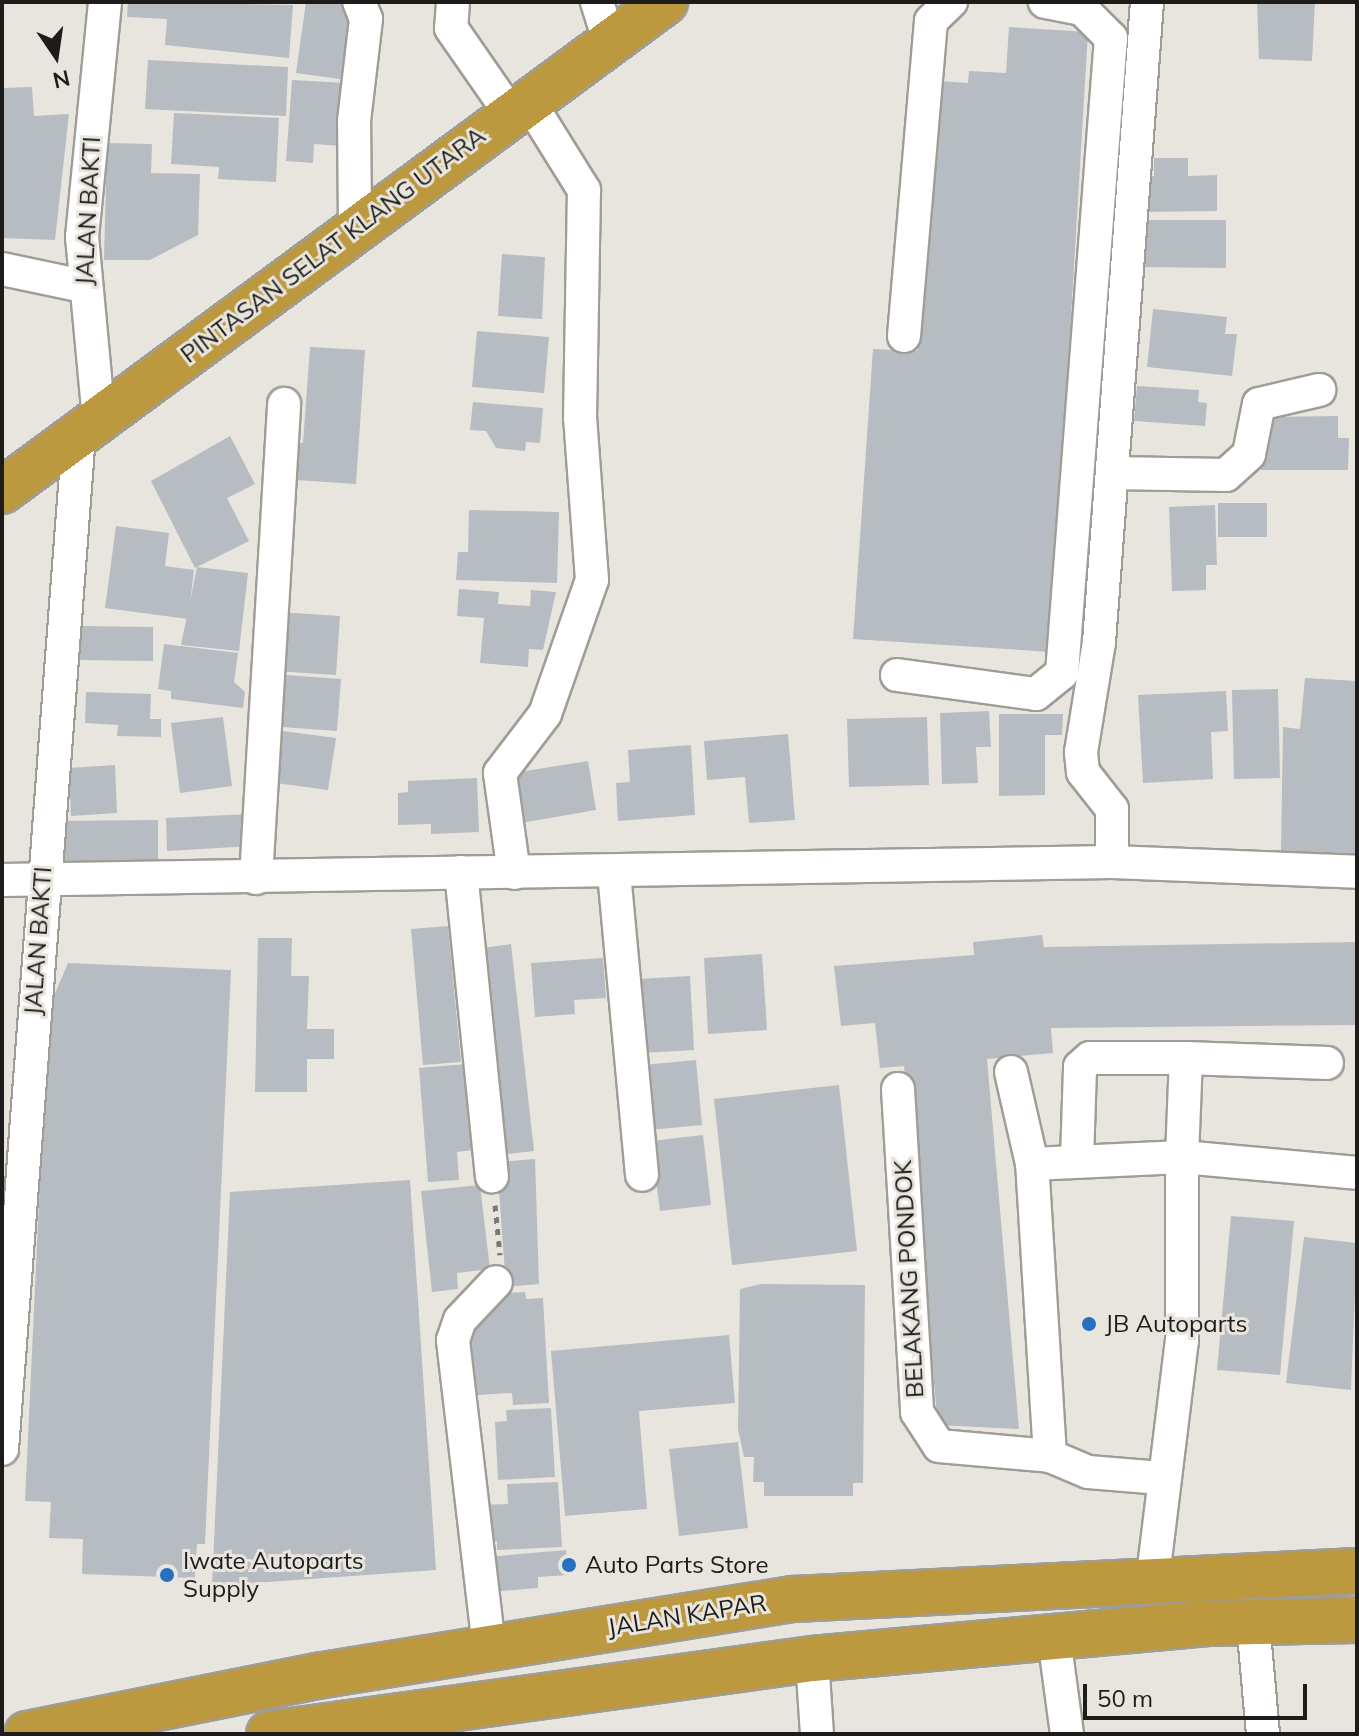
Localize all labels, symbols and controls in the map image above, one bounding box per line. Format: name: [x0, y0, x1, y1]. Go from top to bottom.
north arrow: [16, 16, 96, 96]
text: N: [50, 64, 73, 95]
street label: PINTASAN SELAT KLANG UTARA: [175, 121, 491, 369]
street label: JALAN BAKTI: [70, 136, 106, 286]
street label: JALAN BAKTI: [18, 866, 58, 1016]
street label: BELAKANG PONDOK: [888, 1159, 930, 1399]
place label: JB Autoparts: [1105, 1310, 1247, 1338]
marker: JB Autoparts: [1080, 1315, 1098, 1333]
place label: Iwate Autoparts Supply: [183, 1547, 364, 1603]
place label: Auto Parts Store: [585, 1551, 769, 1579]
marker: Auto Parts Store: [560, 1556, 578, 1574]
marker: Iwate Autoparts Supply: [158, 1566, 176, 1584]
street label: JALAN KAPAR: [606, 1588, 768, 1642]
scale bar: [1087, 1668, 1311, 1718]
text: 50 m: [1097, 1683, 1153, 1713]

